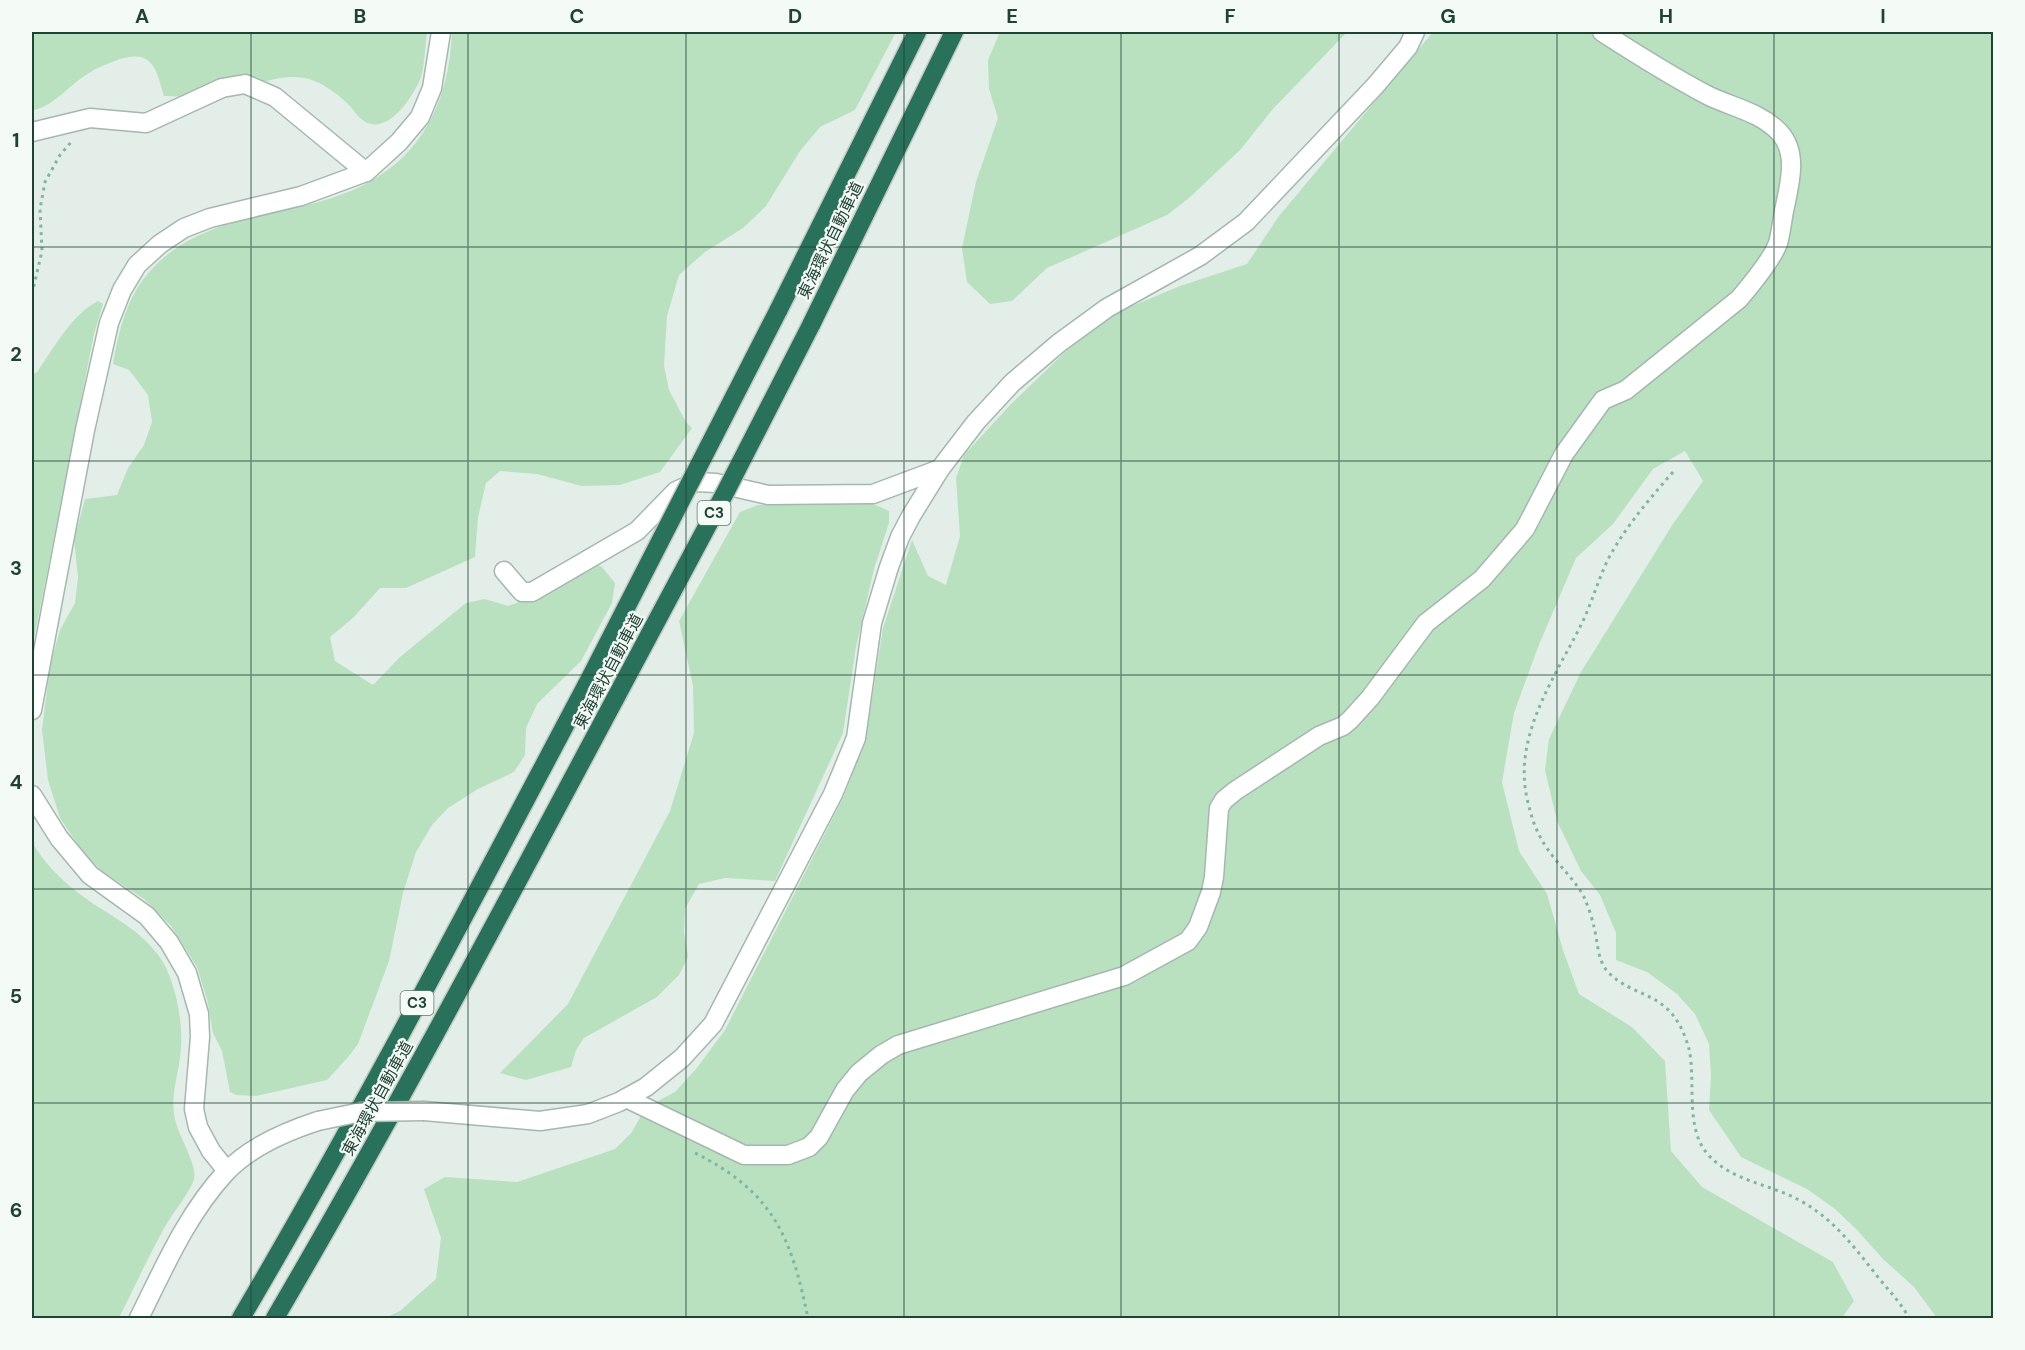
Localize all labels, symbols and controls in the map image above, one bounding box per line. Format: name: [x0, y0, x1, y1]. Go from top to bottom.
text: A: [135, 3, 149, 29]
text: B: [354, 3, 366, 29]
text: C: [570, 3, 584, 29]
text: D: [788, 3, 802, 29]
text: E: [1006, 3, 1018, 29]
text: F: [1224, 3, 1236, 29]
text: G: [1440, 3, 1456, 29]
text: H: [1659, 3, 1673, 29]
text: I: [1880, 3, 1886, 29]
text: 1: [12, 127, 20, 153]
street label: 東海環状自動車道: [793, 178, 868, 302]
text: 2: [10, 341, 22, 367]
road number: C3: [698, 501, 730, 525]
text: 3: [10, 555, 22, 581]
street label: 東海環状自動車道: [569, 610, 648, 733]
text: 4: [10, 769, 23, 795]
text: 5: [10, 983, 22, 1009]
road number: C3: [400, 991, 434, 1015]
street label: 東海環状自動車道: [337, 1037, 418, 1159]
text: 6: [10, 1197, 22, 1223]

